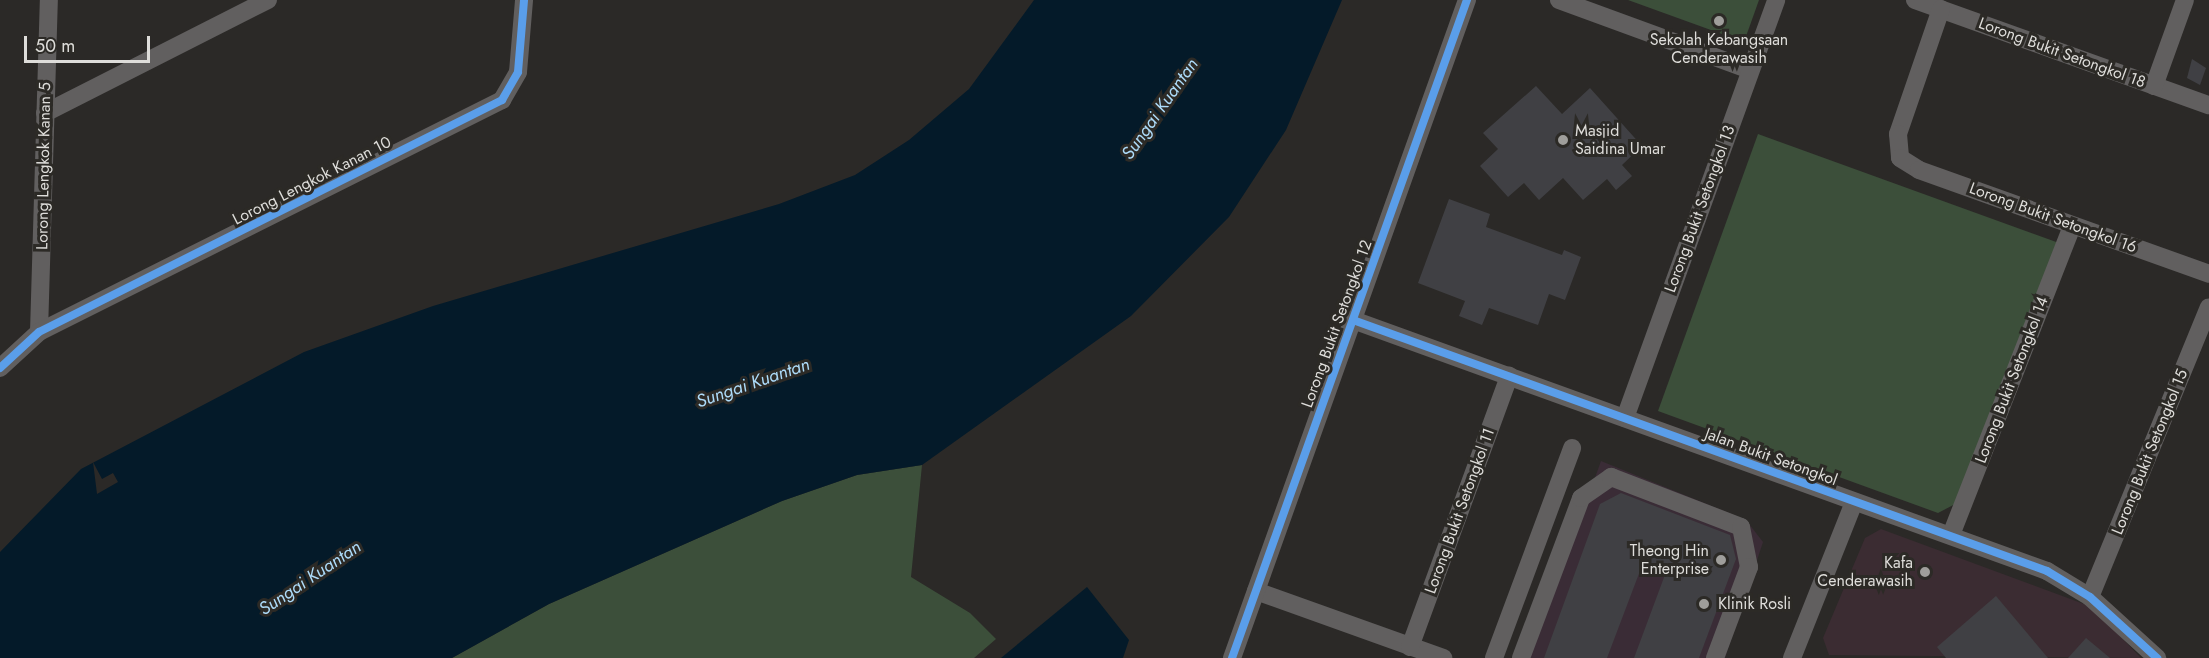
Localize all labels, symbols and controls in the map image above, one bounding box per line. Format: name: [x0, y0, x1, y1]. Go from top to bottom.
marker: Sekolah Kebangsaan Cenderawasih: [1712, 14, 1726, 28]
street label: Lorong Bukit Setongkol 18: [1976, 14, 2148, 92]
scale bar: [27, 24, 153, 62]
place label: Sekolah Kebangsaan Cenderawasih: [1650, 30, 1788, 68]
text: 50 m: [35, 33, 75, 59]
water label: Sungai Kuantan: [1117, 54, 1203, 164]
street label: Lorong Lengkok Kanan 5: [33, 82, 55, 250]
place label: Masjid Saidina Umar: [1575, 121, 1665, 159]
street label: Lorong Bukit Setongkol 13: [1661, 123, 1739, 295]
street label: Lorong Lengkok Kanan 10: [229, 133, 395, 229]
marker: Masjid Saidina Umar: [1556, 133, 1570, 147]
street label: Lorong Bukit Setongkol 16: [1967, 179, 2139, 257]
street label: Lorong Bukit Setongkol 12: [1298, 238, 1376, 410]
street label: Lorong Bukit Setongkol 14: [1971, 294, 2053, 466]
water label: Sungai Kuantan: [693, 353, 813, 413]
street label: Lorong Bukit Setongkol 15: [2108, 366, 2192, 538]
street label: Jalan Bukit Setongkol: [1702, 424, 1840, 490]
street label: Lorong Bukit Setongkol 11: [1421, 426, 1499, 596]
water label: Sungai Kuantan: [255, 536, 365, 620]
place label: Theong Hin Enterprise: [1630, 541, 1709, 579]
marker: Theong Hin Enterprise: [1714, 553, 1728, 567]
place label: Kafa Cenderawasih: [1817, 553, 1913, 591]
marker: Kafa Cenderawasih: [1918, 565, 1932, 579]
place label: Klinik Rosli: [1718, 594, 1791, 614]
marker: Klinik Rosli: [1695, 595, 1713, 613]

